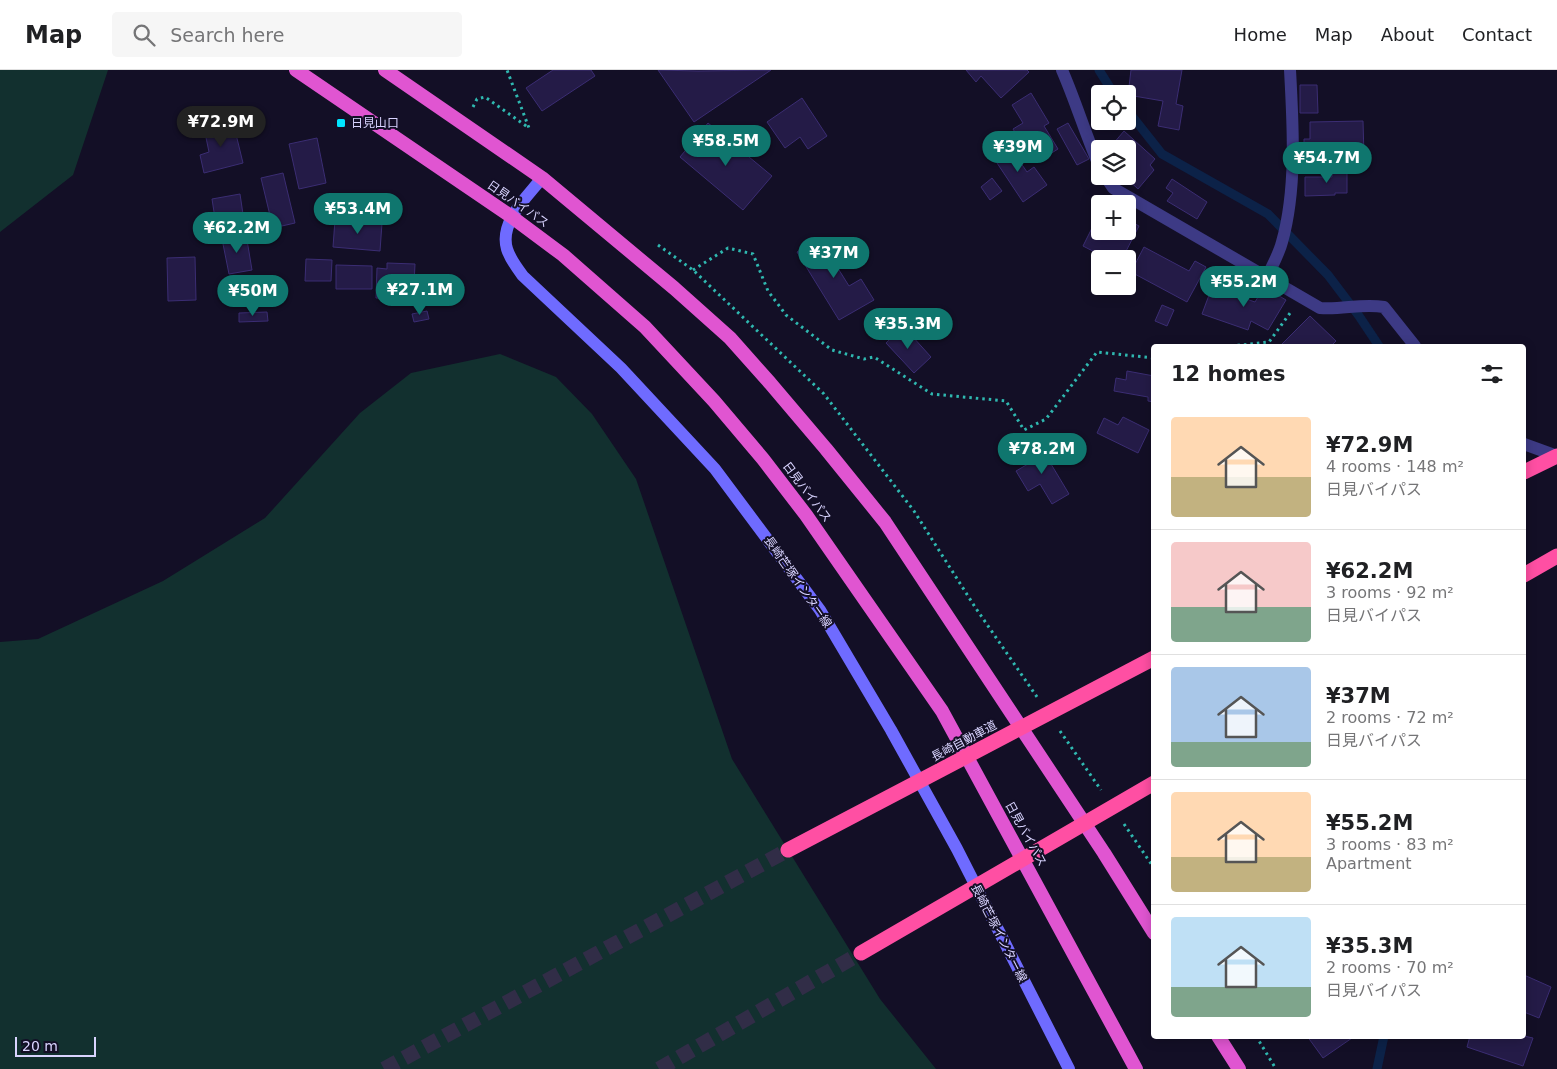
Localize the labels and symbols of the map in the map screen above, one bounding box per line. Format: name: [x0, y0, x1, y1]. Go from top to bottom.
pin: ¥72.9M: [180, 106, 262, 148]
place label: 日見山口: [351, 116, 399, 130]
marker: 日見山口: [335, 117, 347, 129]
pin: ¥58.5M: [685, 124, 767, 167]
pin: ¥39M: [988, 131, 1048, 173]
pin: ¥54.7M: [1286, 142, 1368, 184]
street label: 日見バイパス: [485, 178, 551, 230]
pin: ¥53.4M: [317, 192, 399, 235]
pin: ¥62.2M: [196, 212, 278, 254]
pin: ¥37M: [804, 236, 864, 279]
pin: ¥55.2M: [1203, 266, 1285, 308]
pin: ¥50M: [223, 274, 283, 317]
pin: ¥27.1M: [379, 274, 461, 316]
pin: ¥35.3M: [867, 308, 949, 350]
pin: ¥78.2M: [1001, 432, 1083, 475]
street label: 日見バイパス: [780, 459, 834, 525]
street label: 長崎芒塚インター線: [761, 534, 835, 630]
street label: 長崎自動車道: [929, 718, 999, 764]
street label: 日見バイパス: [1002, 799, 1050, 869]
street label: 長崎芒塚インター線: [968, 882, 1030, 984]
scale bar: [15, 1034, 96, 1057]

